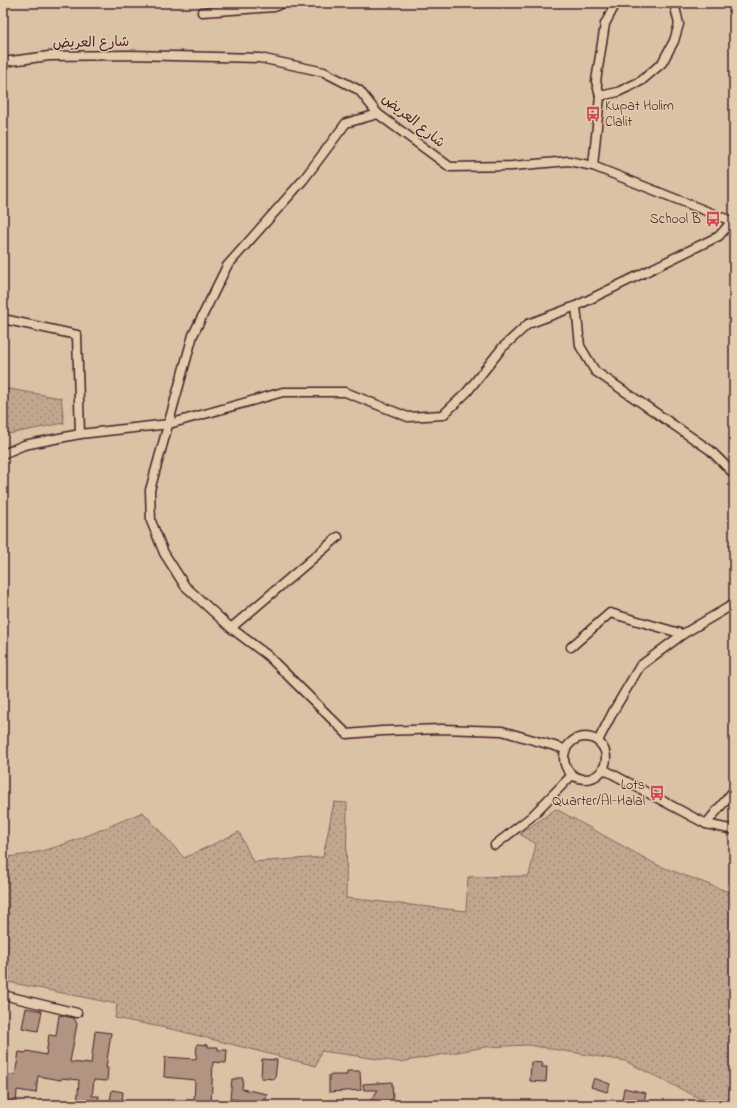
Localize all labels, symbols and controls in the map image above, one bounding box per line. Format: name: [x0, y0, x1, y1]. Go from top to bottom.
street label: شارع العريض: [53, 32, 129, 54]
street label: شارع العريض: [377, 89, 449, 153]
place label: Kupat Holim Clalit: [605, 96, 674, 133]
bus stop icon: Kupat Holim Clalit: [584, 105, 602, 123]
place label: School B: [650, 209, 701, 230]
bus stop icon: School B: [704, 210, 722, 228]
place label: Lots Quarter/Al-Halal: [552, 775, 645, 812]
bus stop icon: Lots Quarter/Al-Halal: [648, 784, 666, 802]

